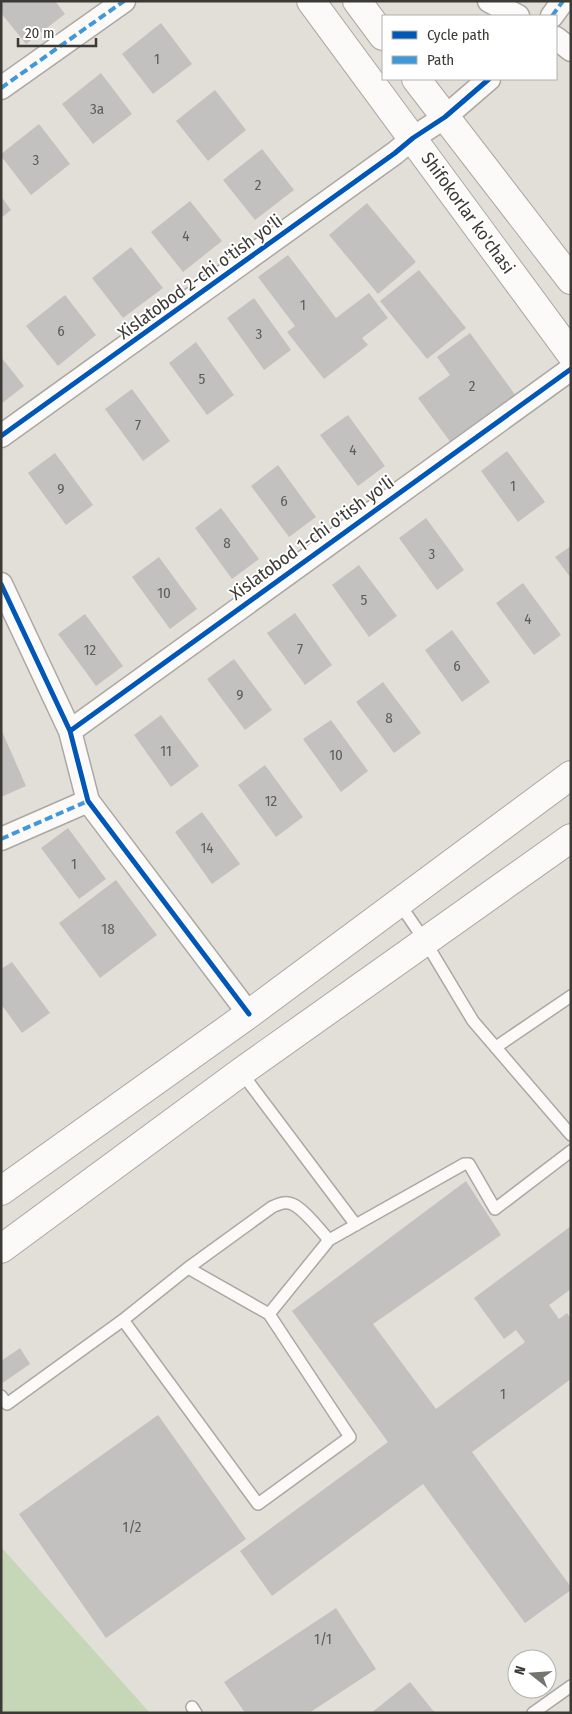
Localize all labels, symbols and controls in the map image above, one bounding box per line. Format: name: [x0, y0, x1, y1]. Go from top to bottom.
scale bar: [18, 15, 95, 47]
legend: [382, 15, 557, 80]
text: 20 m: [25, 24, 55, 42]
text: Cycle path: [427, 26, 490, 44]
house number: 1: [154, 50, 160, 68]
text: Path: [427, 51, 454, 69]
house number: 3a: [90, 100, 104, 118]
street label: Shifokorlar ko'chasi: [417, 148, 519, 278]
house number: 3: [33, 151, 40, 169]
house number: 2: [255, 176, 262, 194]
street label: Xislatobod 2-chi o'tish yo'li: [113, 210, 287, 344]
house number: 4: [182, 227, 190, 245]
house number: 1: [300, 296, 306, 314]
house number: 6: [57, 322, 65, 340]
house number: 3: [256, 325, 263, 343]
house number: 5: [199, 370, 206, 388]
house number: 2: [469, 377, 476, 395]
house number: 7: [135, 416, 141, 434]
house number: 4: [349, 441, 357, 459]
street label: Xislatobod 1-chi o'tish yo'li: [226, 471, 398, 605]
house number: 1: [510, 477, 516, 495]
house number: 9: [57, 480, 65, 498]
house number: 6: [280, 492, 288, 510]
house number: 8: [223, 534, 231, 552]
house number: 3: [429, 545, 436, 563]
house number: 10: [157, 584, 171, 602]
house number: 5: [361, 591, 368, 609]
house number: 4: [524, 610, 532, 628]
house number: 7: [297, 640, 303, 658]
house number: 12: [84, 641, 97, 659]
house number: 6: [453, 657, 461, 675]
house number: 9: [236, 686, 244, 704]
house number: 8: [385, 709, 393, 727]
house number: 11: [160, 742, 172, 760]
house number: 10: [329, 746, 343, 764]
house number: 12: [265, 792, 278, 810]
house number: 14: [200, 839, 214, 857]
house number: 1: [71, 855, 77, 873]
house number: 18: [101, 920, 115, 938]
house number: 1: [500, 1385, 506, 1403]
house number: 1/2: [123, 1518, 142, 1536]
house number: 1/1: [314, 1630, 332, 1648]
north arrow: [507, 1649, 557, 1699]
text: N: [511, 1664, 529, 1677]

